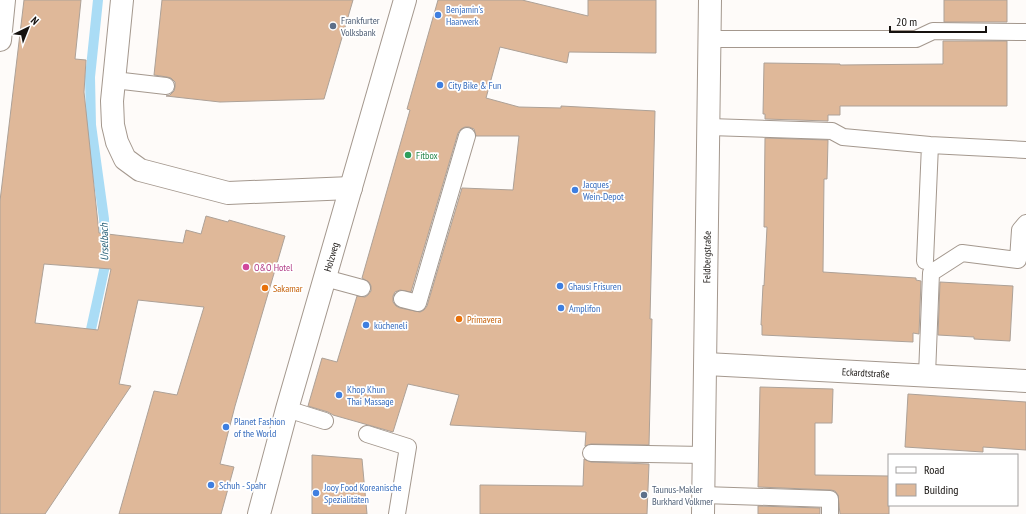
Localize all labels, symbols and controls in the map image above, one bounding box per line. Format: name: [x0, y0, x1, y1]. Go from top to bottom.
place label: Benjamin's Haarwerk: [446, 3, 484, 28]
north arrow: [8, 8, 48, 48]
scale bar: [890, 8, 986, 34]
marker: Benjamin's Haarwerk: [433, 10, 443, 20]
text: N: [28, 14, 42, 28]
place label: Frankfurter Volksbank: [340, 14, 380, 39]
text: 20 m: [896, 14, 917, 29]
marker: Frankfurter Volksbank: [328, 21, 338, 31]
place label: City Bike & Fun: [448, 79, 501, 92]
marker: City Bike & Fun: [435, 80, 445, 90]
place label: Fitbox: [416, 149, 438, 162]
marker: Fitbox: [403, 150, 413, 160]
place label: Jacques' Wein-Depot: [582, 178, 624, 203]
marker: Jacques' Wein-Depot: [570, 185, 580, 195]
water label: Urselbach: [97, 222, 111, 261]
street label: Feldbergstraße: [700, 231, 713, 283]
street label: Holzweg: [321, 241, 341, 273]
place label: O&O Hotel: [254, 261, 293, 274]
marker: O&O Hotel: [241, 262, 251, 272]
place label: Ghausi Frisuren: [568, 280, 621, 293]
marker: Ghausi Frisuren: [555, 281, 565, 291]
place label: Sakamar: [273, 282, 303, 295]
marker: Sakamar: [260, 283, 270, 293]
place label: Amplifon: [569, 302, 600, 315]
marker: Amplifon: [556, 303, 566, 313]
place label: Primavera: [467, 313, 501, 326]
marker: Primavera: [454, 314, 464, 324]
place label: kücheneli: [374, 319, 407, 332]
marker: kücheneli: [361, 320, 371, 330]
street label: Eckardtstraße: [842, 365, 890, 380]
place label: Khop Khun Thai Massage: [347, 383, 394, 408]
marker: Khop Khun Thai Massage: [334, 390, 344, 400]
place label: Planet Fashion of the World: [234, 415, 285, 440]
marker: Planet Fashion of the World: [221, 422, 231, 432]
legend: [888, 454, 1018, 506]
text: Road: [924, 462, 944, 477]
place label: Schuh - Spahr: [219, 479, 266, 492]
marker: Schuh - Spahr: [206, 480, 216, 490]
place label: Jooy Food Koreanische Spezialitäten: [323, 481, 402, 506]
text: Building: [924, 482, 959, 497]
place label: Taunus-Makler Burkhard Volkmer: [652, 483, 713, 508]
marker: Jooy Food Koreanische Spezialitäten: [311, 488, 321, 498]
marker: Taunus-Makler Burkhard Volkmer: [639, 490, 649, 500]

